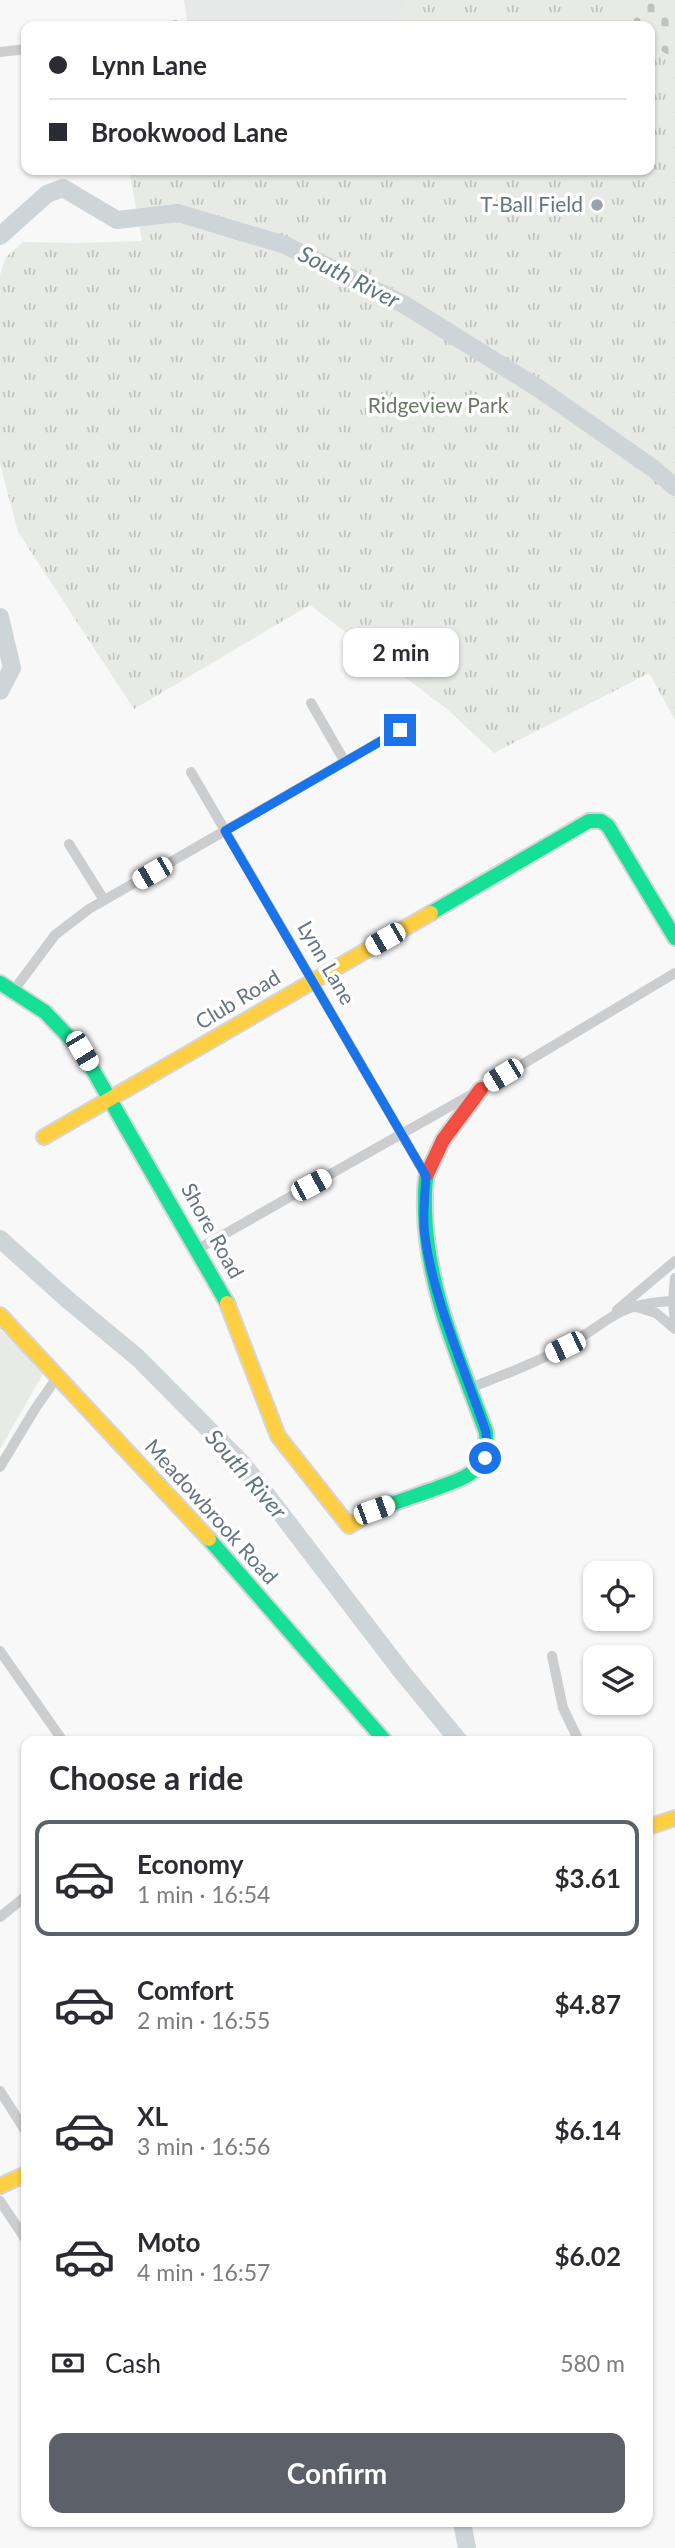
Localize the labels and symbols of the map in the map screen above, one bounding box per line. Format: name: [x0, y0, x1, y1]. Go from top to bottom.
place label: T-Ball Field: [480, 191, 583, 216]
marker: T-Ball Field: [589, 197, 605, 213]
water label: South River: [294, 239, 406, 314]
park label: Ridgeview Park: [368, 392, 509, 417]
callout: 2 min: [342, 628, 458, 678]
route end: [384, 714, 416, 746]
car: [129, 853, 176, 893]
street label: Lynn Lane: [293, 916, 361, 1009]
car: [362, 919, 409, 959]
street label: Club Road: [190, 964, 284, 1034]
car: [63, 1028, 102, 1074]
car: [480, 1055, 527, 1095]
car: [288, 1166, 335, 1204]
street label: Shore Road: [177, 1178, 250, 1282]
car: [542, 1328, 589, 1366]
water label: South River: [200, 1423, 294, 1525]
street label: Meadowbrook Road: [141, 1433, 284, 1589]
route start: [469, 1442, 501, 1474]
car: [351, 1493, 398, 1527]

